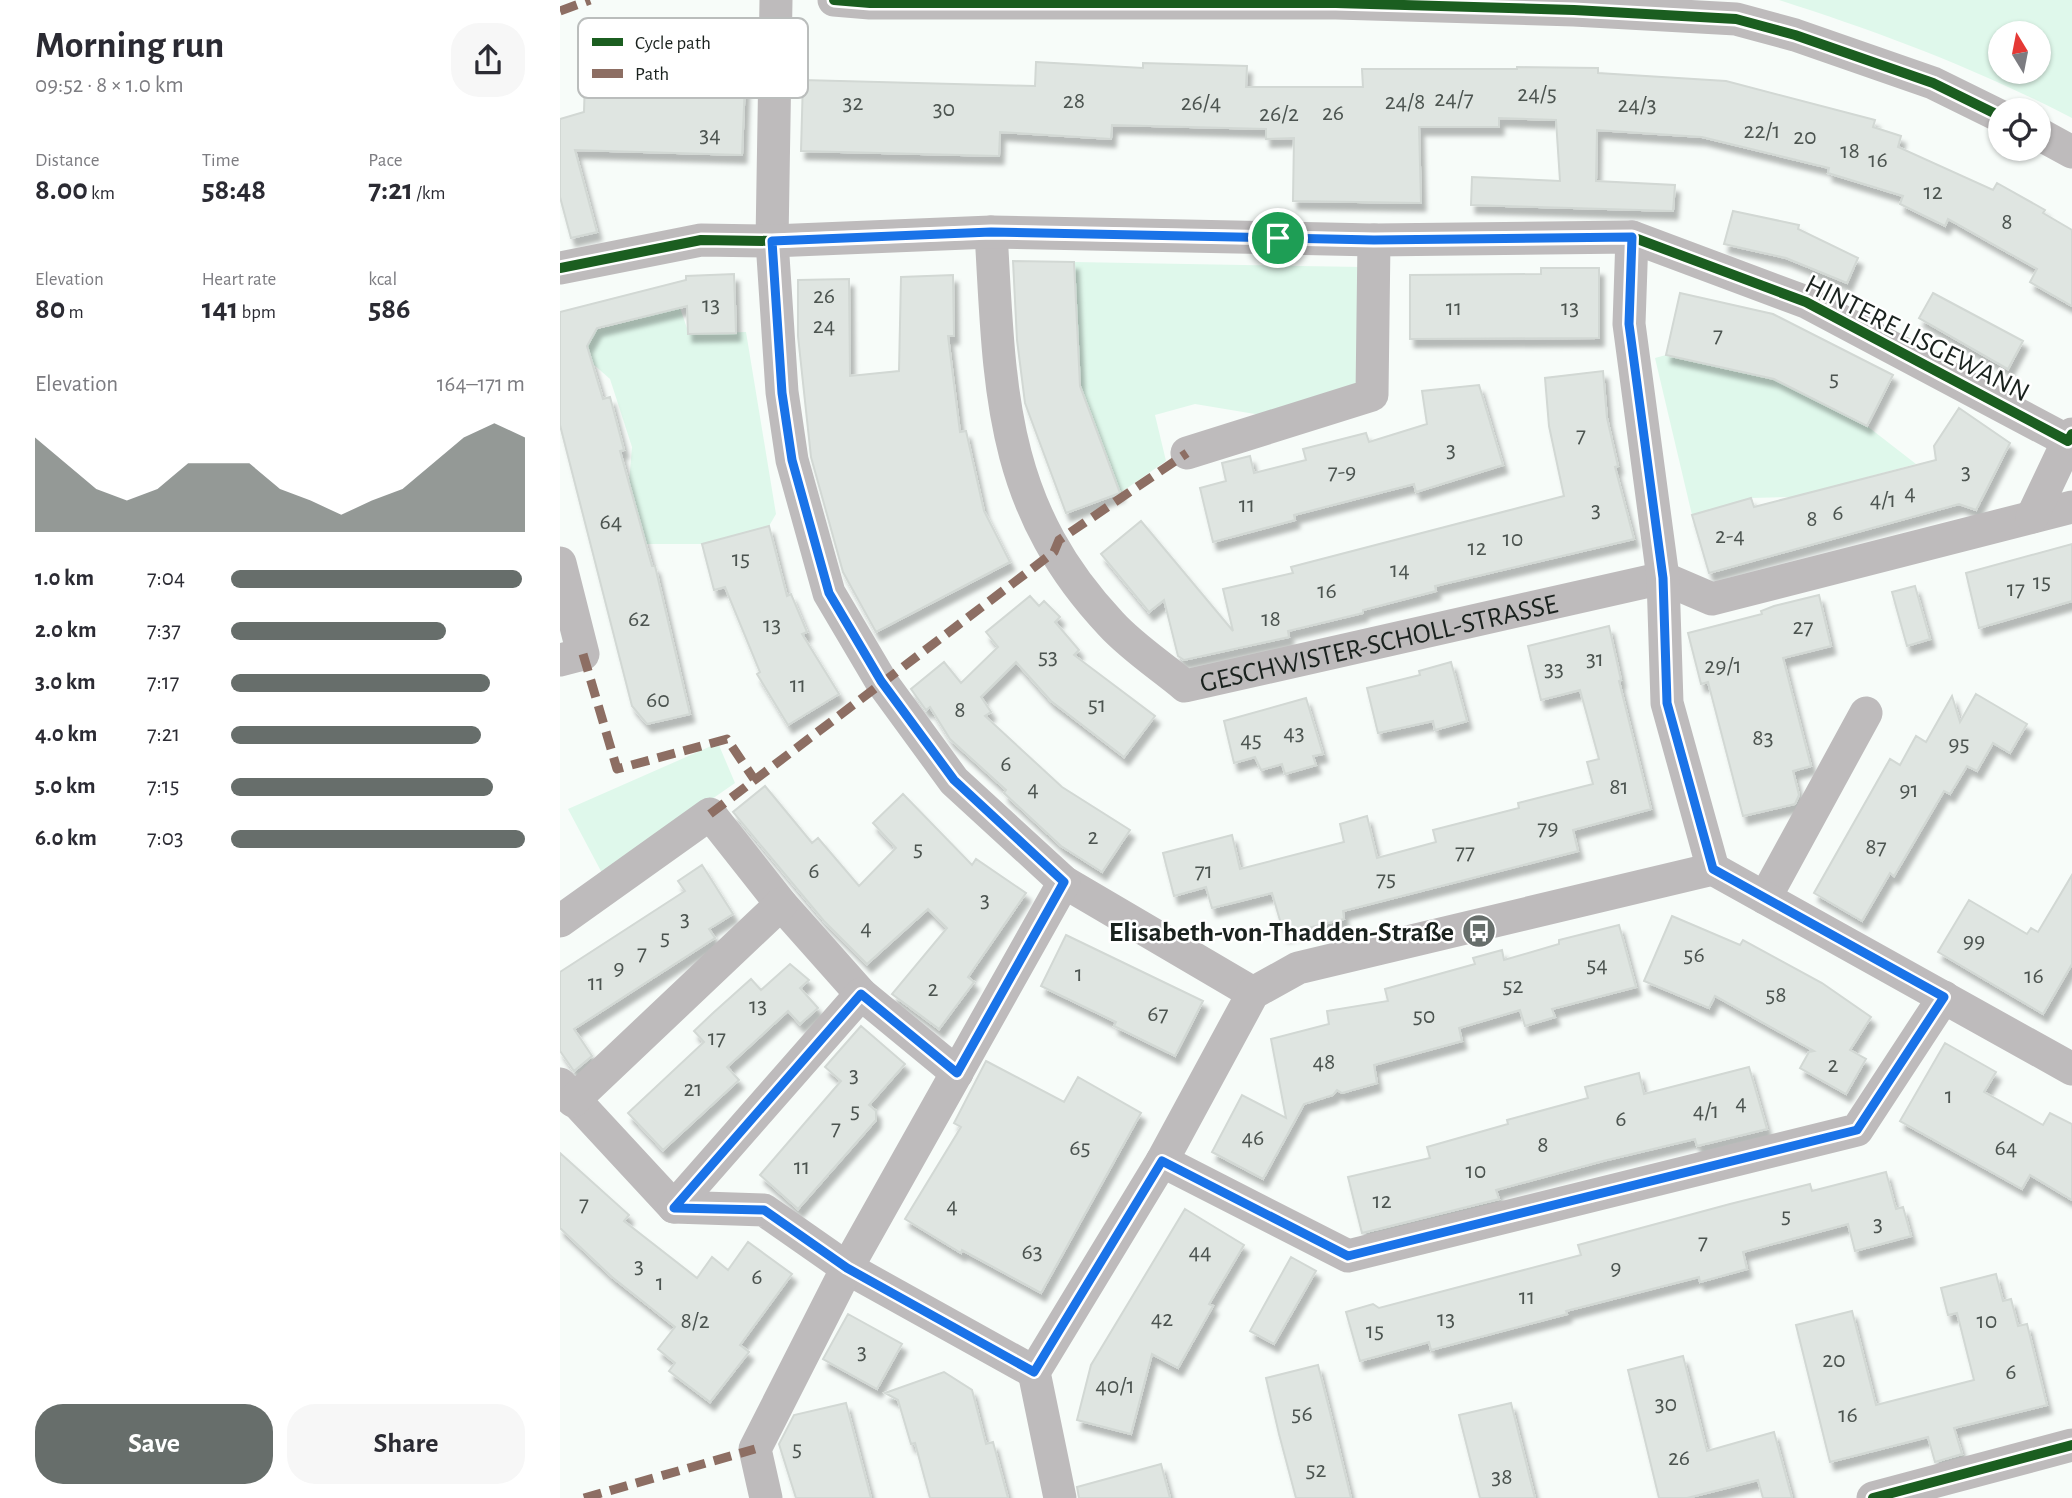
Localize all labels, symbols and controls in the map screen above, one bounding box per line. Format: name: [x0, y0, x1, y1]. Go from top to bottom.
legend: [578, 18, 808, 98]
north arrow: [1988, 21, 2051, 84]
map controls: [1988, 21, 2051, 161]
button: share: [451, 23, 525, 97]
text: Morning run: [35, 27, 224, 65]
text: Cycle path: [635, 34, 711, 53]
text: Path: [635, 65, 669, 84]
text: 09:52 · 8 × 1.0 km: [35, 74, 184, 97]
house number: 24/5: [1517, 82, 1557, 106]
house number: 24/7: [1434, 87, 1474, 111]
house number: 28: [1063, 89, 1085, 113]
house number: 24/8: [1385, 90, 1425, 114]
house number: 32: [843, 91, 863, 115]
house number: 26/4: [1181, 91, 1221, 115]
house number: 24/3: [1617, 93, 1657, 117]
house number: 30: [933, 97, 955, 121]
button: locate: [1988, 98, 2051, 161]
house number: 26: [1322, 101, 1344, 125]
house number: 26/2: [1259, 102, 1299, 126]
house number: 22/1: [1744, 119, 1780, 143]
house number: 34: [699, 123, 721, 147]
house number: 20: [1793, 125, 1817, 149]
house number: 18: [1840, 139, 1860, 163]
house number: 16: [1868, 148, 1888, 172]
text: Distance: [35, 151, 99, 170]
text: Time: [202, 151, 240, 170]
text: Pace: [368, 151, 403, 170]
text: 8.00: [35, 175, 88, 205]
text: 58:48: [202, 175, 266, 205]
text: 7:21: [368, 175, 413, 205]
house number: 12: [1923, 180, 1943, 204]
text: km: [88, 184, 115, 203]
text: /km: [413, 184, 446, 203]
pin: [1248, 208, 1308, 268]
house number: 8: [2001, 210, 2013, 234]
icon: arrive: [1259, 219, 1297, 257]
text: Elevation: [35, 270, 104, 289]
text: Heart rate: [202, 270, 276, 289]
text: kcal: [368, 270, 397, 289]
street label: HINTERE LISGEWANN: [1800, 270, 2034, 407]
house number: 26: [813, 284, 835, 308]
house number: 13: [702, 293, 720, 317]
text: 80: [35, 294, 65, 324]
text: 141: [202, 294, 238, 324]
text: 586: [368, 294, 411, 324]
house number: 11: [1446, 296, 1462, 320]
house number: 13: [1561, 296, 1579, 320]
text: m: [65, 303, 84, 322]
text: bpm: [238, 303, 276, 322]
house number: 24: [813, 314, 835, 338]
house number: 7: [1713, 323, 1723, 347]
house number: 5: [1829, 367, 1839, 391]
text: Elevation: [35, 373, 118, 396]
text: 164–171 m: [437, 373, 525, 396]
house number: 7: [1576, 423, 1586, 447]
house number: 3: [1446, 438, 1456, 462]
house number: 7-9: [1328, 460, 1356, 484]
house number: 3: [1961, 460, 1971, 484]
house number: 4: [1904, 481, 1916, 505]
house number: 4/1: [1870, 488, 1896, 512]
house number: 11: [1239, 493, 1255, 517]
house number: 3: [1591, 498, 1601, 522]
house number: 6: [1832, 501, 1844, 525]
house number: 8: [1806, 507, 1818, 531]
house number: 64: [600, 510, 622, 534]
house number: 2-4: [1715, 524, 1745, 548]
house number: 10: [1503, 527, 1523, 551]
house number: 12: [1467, 536, 1487, 560]
house number: 15: [732, 547, 750, 571]
house number: 14: [1390, 558, 1410, 582]
text: 1.0 km: [35, 567, 94, 590]
text: 7:04: [147, 567, 185, 590]
house number: 15: [2033, 570, 2051, 594]
house number: 17: [2007, 577, 2025, 601]
house number: 16: [1317, 579, 1337, 603]
street label: GESCHWISTER-SCHOLL-STRASSE: [1197, 590, 1561, 698]
house number: 62: [628, 607, 650, 631]
house number: 18: [1261, 607, 1281, 631]
house number: 13: [763, 613, 781, 637]
house number: 27: [1793, 615, 1813, 639]
text: 2.0 km: [35, 619, 97, 642]
text: 7:37: [147, 619, 181, 642]
house number: 53: [1038, 645, 1058, 669]
house number: 31: [1586, 647, 1604, 671]
house number: 29/1: [1704, 654, 1742, 678]
house number: 33: [1544, 657, 1564, 681]
text: 3.0 km: [35, 671, 96, 694]
text: 7:17: [147, 671, 179, 694]
house number: 11: [790, 673, 806, 697]
house number: 60: [646, 688, 670, 712]
house number: 51: [1088, 693, 1106, 717]
house number: 8: [954, 698, 966, 722]
house number: 43: [1283, 721, 1305, 745]
text: 4.0 km: [35, 723, 97, 746]
text: 7:21: [147, 723, 180, 746]
house number: 83: [1752, 726, 1774, 750]
house number: 45: [1240, 728, 1262, 752]
house number: 95: [1948, 732, 1970, 756]
house number: 6: [1000, 752, 1012, 776]
text: 5.0 km: [35, 775, 96, 798]
text: 7:15: [147, 775, 179, 798]
house number: 81: [1609, 775, 1629, 799]
house number: 4: [1027, 777, 1039, 801]
house number: 91: [1899, 778, 1919, 802]
house number: 79: [1537, 816, 1559, 840]
house number: 2: [1088, 825, 1099, 849]
text: 6.0 km: [35, 827, 97, 850]
text: 7:03: [147, 827, 183, 850]
house number: 87: [1865, 835, 1887, 859]
house number: 5: [913, 837, 923, 861]
house number: 77: [1455, 840, 1475, 864]
house number: 6: [808, 859, 820, 883]
house number: 71: [1195, 859, 1213, 883]
house number: 75: [1376, 867, 1396, 891]
house number: 3: [980, 888, 990, 912]
house number: 3: [680, 907, 690, 931]
bus stop icon: Elisabeth-von-Thadden-Straße: [1460, 912, 1498, 950]
house number: 4: [860, 916, 872, 940]
place label: Elisabeth-von-Thadden-Straße: [1109, 919, 1454, 947]
house number: 5: [660, 926, 670, 950]
house number: 99: [1963, 929, 1985, 953]
house number: 7: [637, 941, 647, 965]
house number: 56: [1683, 943, 1705, 967]
house number: 54: [1586, 953, 1608, 977]
house number: 9: [613, 956, 625, 980]
house number: 1: [1075, 962, 1083, 986]
house number: 16: [2024, 964, 2044, 988]
house number: 11: [588, 971, 604, 995]
house number: 52: [1503, 974, 1524, 998]
house number: 2: [928, 977, 939, 1001]
house number: 58: [1765, 983, 1787, 1007]
house number: 13: [749, 994, 767, 1018]
house number: 67: [1147, 1002, 1169, 1026]
house number: 50: [1413, 1004, 1435, 1028]
house number: 17: [708, 1026, 726, 1050]
house number: 48: [1313, 1050, 1335, 1074]
house number: 2: [1828, 1053, 1839, 1077]
house number: 3: [849, 1063, 859, 1087]
house number: 21: [683, 1077, 703, 1101]
house number: 1: [1945, 1084, 1953, 1108]
house number: 4: [1735, 1091, 1747, 1115]
house number: 5: [850, 1099, 860, 1123]
house number: 4/1: [1693, 1099, 1719, 1123]
house number: 6: [1615, 1107, 1627, 1131]
house number: 7: [831, 1116, 841, 1140]
house number: 46: [1242, 1126, 1264, 1150]
house number: 8: [1537, 1133, 1549, 1157]
house number: 65: [1069, 1136, 1091, 1160]
house number: 64: [1995, 1136, 2017, 1160]
house number: 11: [794, 1155, 810, 1179]
house number: 10: [1466, 1159, 1486, 1183]
house number: 12: [1372, 1189, 1392, 1213]
house number: 7: [579, 1192, 589, 1216]
house number: 4: [946, 1194, 958, 1218]
house number: 5: [1781, 1204, 1791, 1228]
house number: 3: [1873, 1212, 1883, 1236]
house number: 7: [1698, 1230, 1708, 1254]
house number: 63: [1021, 1240, 1043, 1264]
house number: 44: [1188, 1240, 1212, 1264]
house number: 3: [634, 1254, 644, 1278]
house number: 9: [1610, 1256, 1622, 1280]
house number: 6: [751, 1265, 763, 1289]
house number: 1: [656, 1271, 664, 1295]
house number: 11: [1519, 1285, 1535, 1309]
house number: 42: [1151, 1307, 1173, 1331]
house number: 13: [1437, 1307, 1455, 1331]
house number: 8/2: [680, 1309, 710, 1333]
house number: 10: [1977, 1309, 1997, 1333]
house number: 15: [1366, 1319, 1384, 1343]
house number: 3: [857, 1340, 867, 1364]
house number: 20: [1822, 1348, 1846, 1372]
house number: 6: [2005, 1360, 2017, 1384]
house number: 40/1: [1095, 1374, 1135, 1398]
house number: 30: [1655, 1392, 1677, 1416]
house number: 56: [1291, 1402, 1313, 1426]
house number: 16: [1838, 1403, 1858, 1427]
button: Save: [35, 1404, 273, 1484]
button: Share: [287, 1404, 525, 1484]
house number: 5: [792, 1437, 802, 1461]
house number: 26: [1668, 1446, 1690, 1470]
house number: 52: [1306, 1458, 1327, 1482]
house number: 38: [1491, 1465, 1513, 1489]

